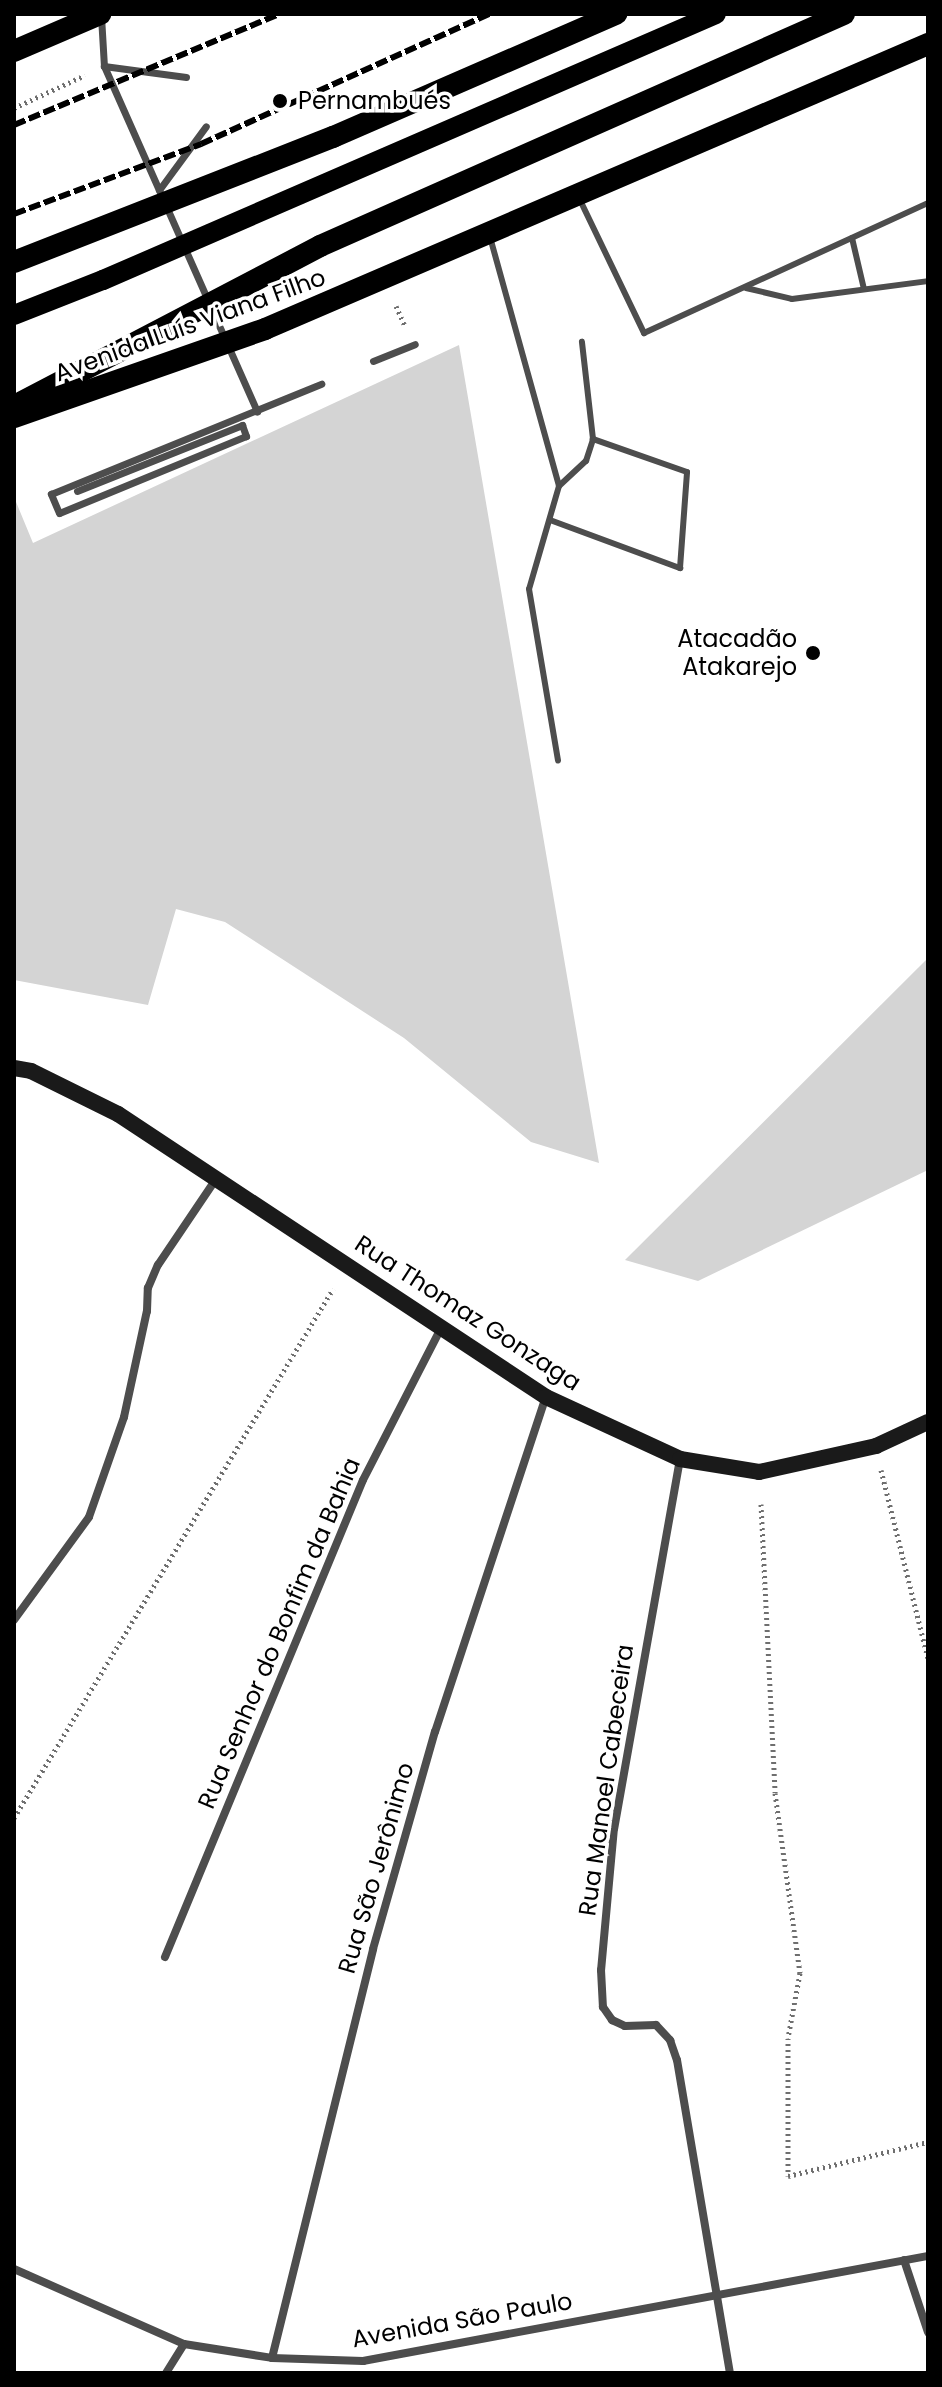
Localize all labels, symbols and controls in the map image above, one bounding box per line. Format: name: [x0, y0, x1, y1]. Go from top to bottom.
place label: Pernambués: [298, 87, 451, 115]
marker: Pernambués: [269, 90, 291, 112]
street label: Avenida Luís Viana Filho: [51, 263, 329, 387]
place label: Atacadão Atakarejo: [677, 625, 797, 681]
marker: Atacadão Atakarejo: [804, 644, 822, 662]
street label: Rua Thomaz Gonzaga: [350, 1229, 586, 1397]
street label: Rua Senhor do Bonfim da Bahia: [192, 1453, 366, 1813]
street label: Rua Manoel Cabeceira: [573, 1642, 639, 1918]
street label: Rua São Jerônimo: [332, 1759, 420, 1977]
street label: Avenida São Paulo: [349, 2286, 575, 2354]

